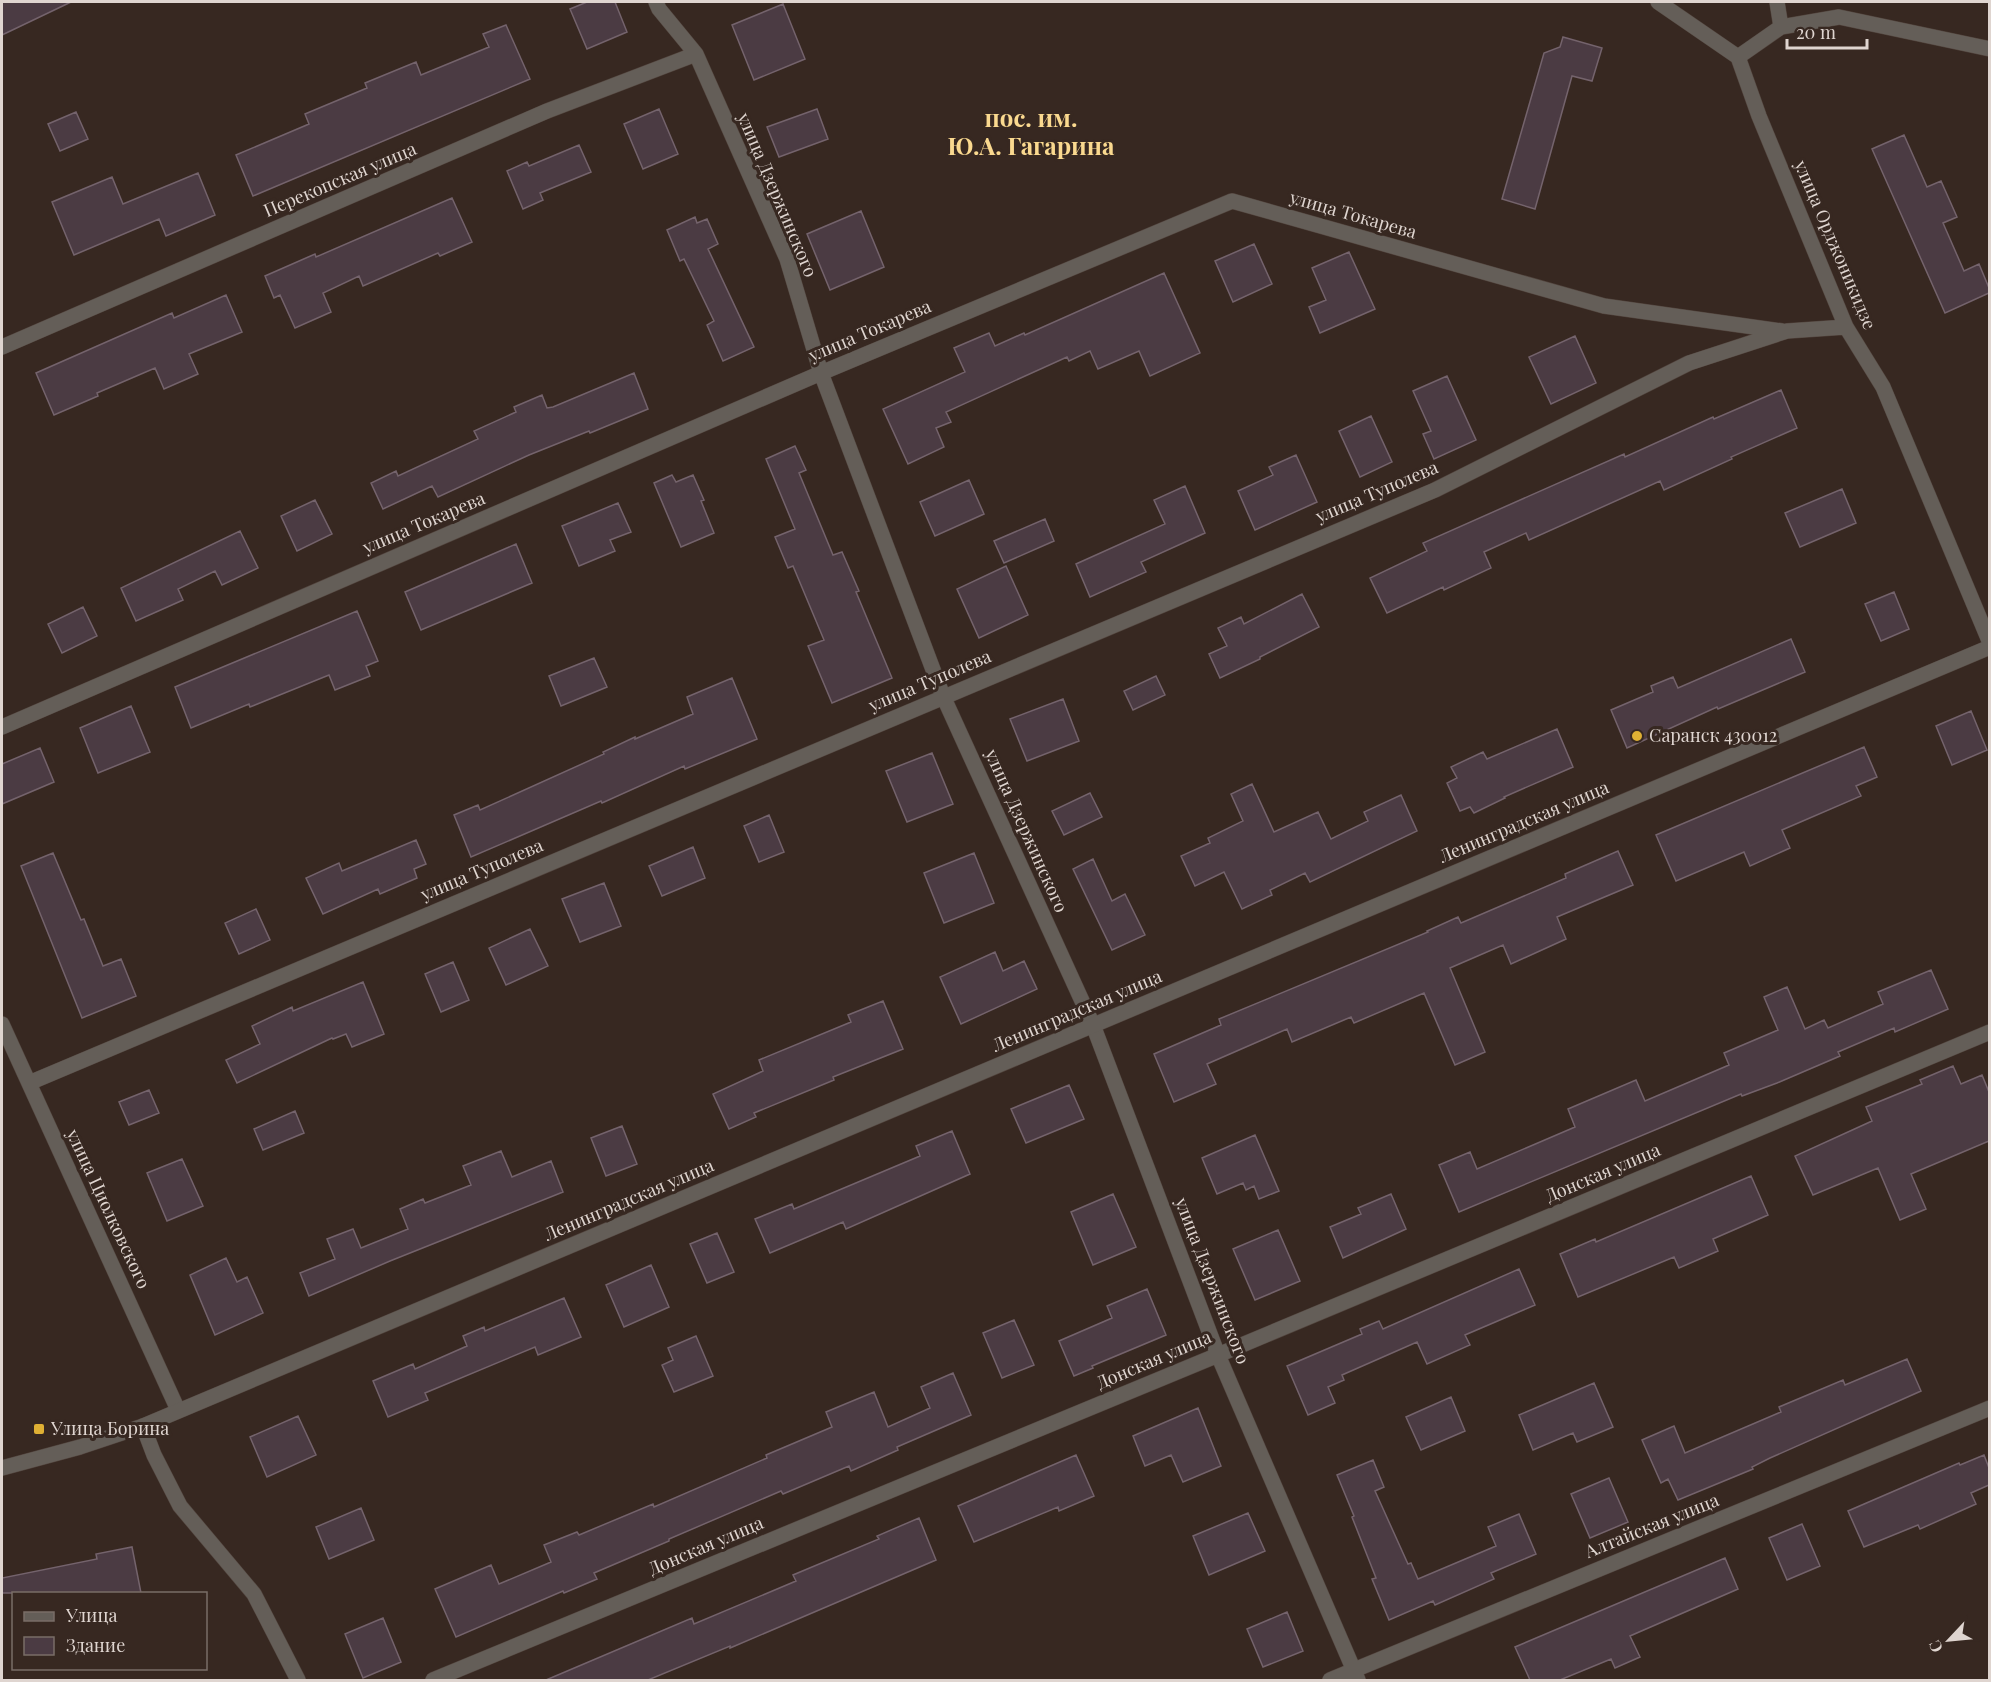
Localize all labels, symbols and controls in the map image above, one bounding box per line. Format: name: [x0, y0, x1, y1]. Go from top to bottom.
scale bar: [1787, 12, 1866, 50]
text: 20 m: [1796, 20, 1836, 44]
district label: пос. им. Ю.А. Гагарина: [947, 101, 1115, 161]
street label: улица Дзержинского: [732, 108, 823, 281]
street label: Перекопская улица: [260, 136, 420, 222]
street label: улица Орджоникидзе: [1789, 155, 1882, 333]
street label: улица Токарева: [1286, 184, 1420, 244]
street label: улица Токарева: [804, 293, 935, 367]
street label: улица Туполева: [1311, 454, 1442, 528]
street label: улица Токарева: [358, 485, 489, 559]
street label: улица Туполева: [864, 643, 995, 717]
place label: Саранск 430012: [1649, 723, 1777, 747]
marker: Саранск 430012: [1630, 729, 1644, 743]
street label: улица Дзержинского: [980, 744, 1074, 916]
street label: Ленинградская улица: [1434, 774, 1612, 868]
street label: улица Туполева: [416, 832, 547, 906]
street label: Ленинградская улица: [987, 963, 1165, 1057]
street label: улица Циолковского: [61, 1124, 156, 1292]
street label: Донская улица: [1541, 1137, 1664, 1207]
street label: Ленинградская улица: [539, 1152, 717, 1246]
street label: улица Дзержинского: [1170, 1193, 1256, 1367]
street label: Донская улица: [1092, 1324, 1215, 1394]
place label: Улица Борина: [50, 1416, 169, 1440]
marker: Улица Борина: [32, 1422, 46, 1436]
street label: Алтайская улица: [1580, 1487, 1722, 1563]
street label: Донская улица: [644, 1510, 767, 1580]
legend: [12, 1592, 207, 1670]
text: Улица: [65, 1603, 117, 1627]
north arrow: [1919, 1610, 1979, 1670]
text: Здание: [66, 1633, 125, 1657]
text: С: [1923, 1637, 1947, 1656]

